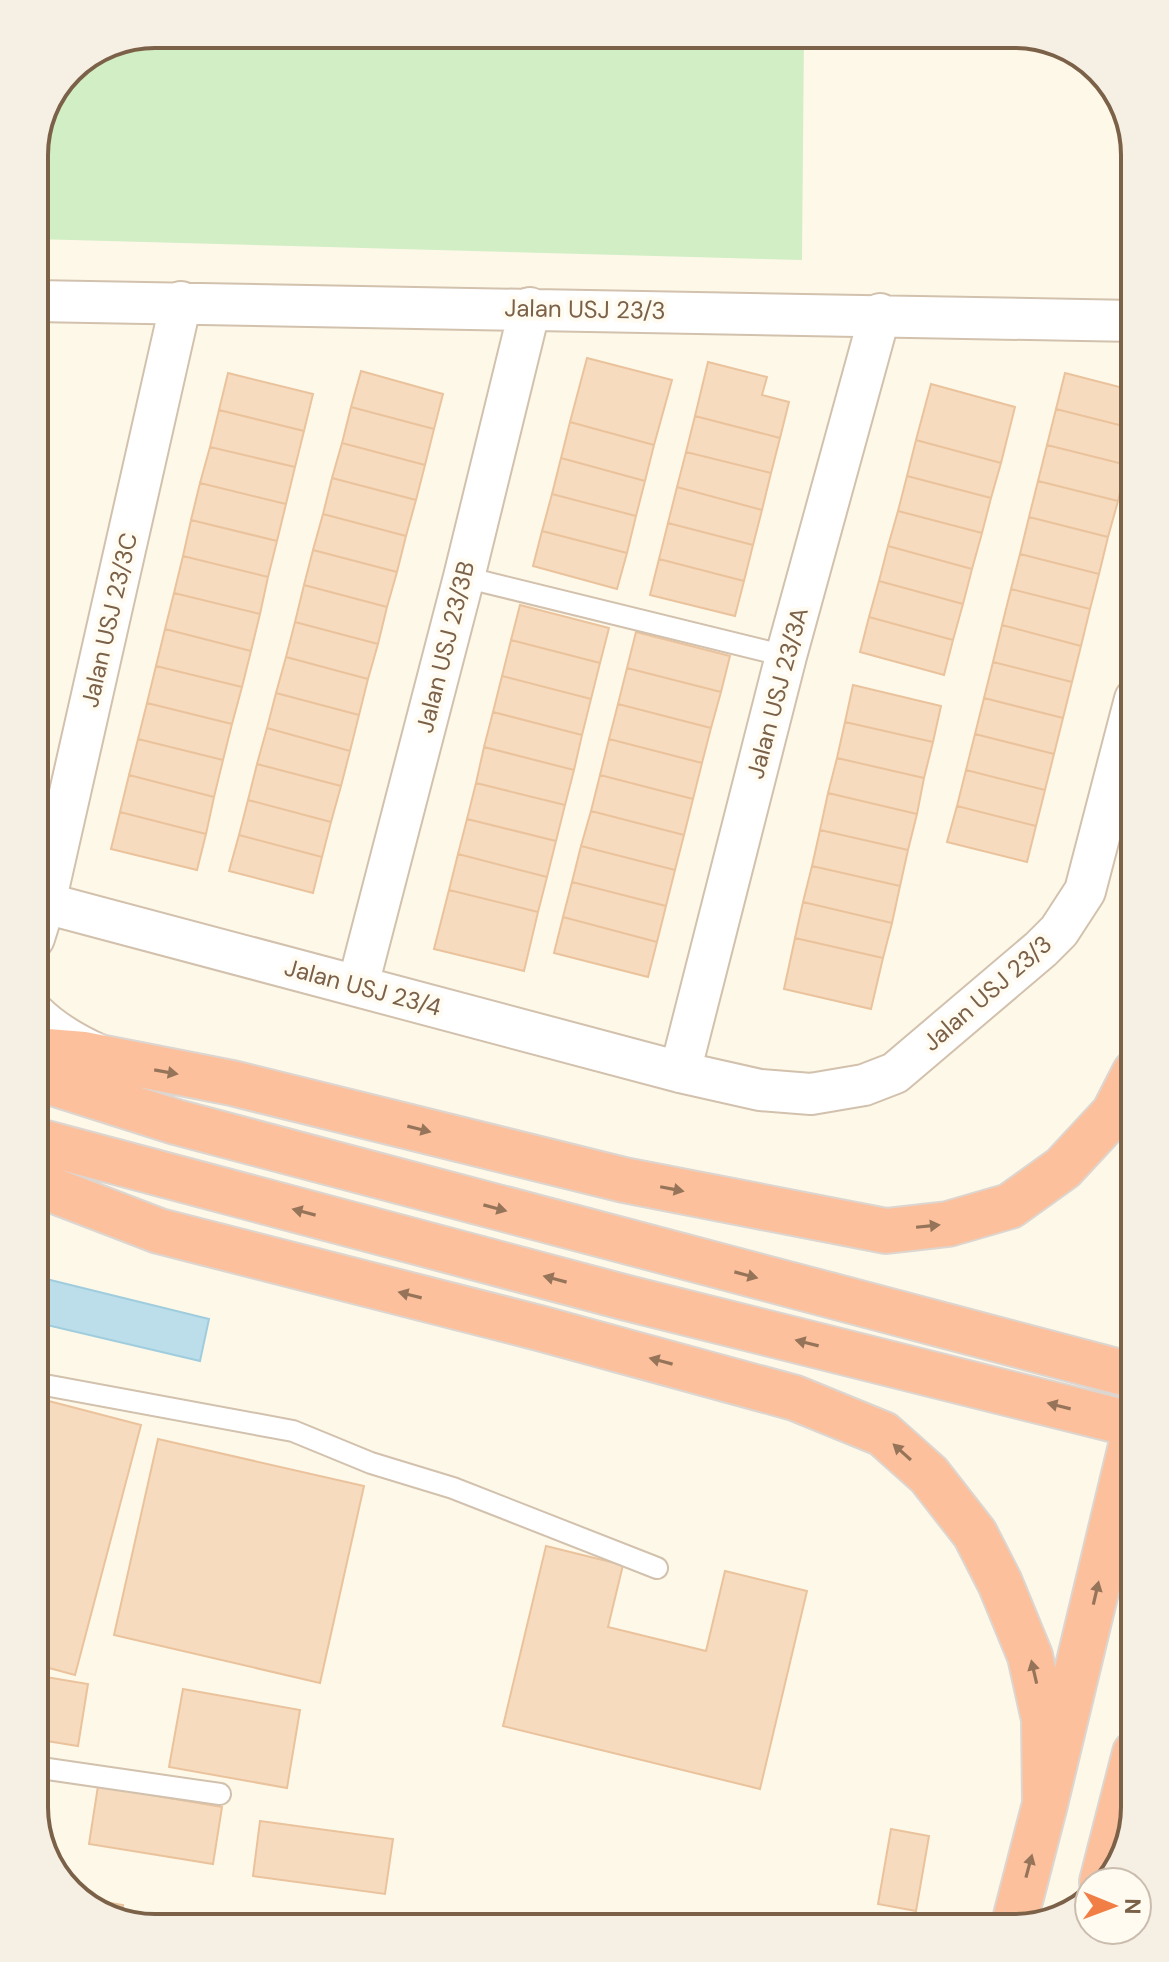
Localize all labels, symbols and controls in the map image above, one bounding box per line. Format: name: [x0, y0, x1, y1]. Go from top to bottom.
street label: Jalan USJ 23/3: [504, 292, 666, 326]
street label: Jalan USJ 23/3C: [74, 530, 144, 710]
street label: Jalan USJ 23/3B: [409, 558, 481, 736]
street label: Jalan USJ 23/3A: [739, 604, 815, 782]
street label: Jalan USJ 23/3: [916, 928, 1058, 1058]
street label: Jalan USJ 23/4: [281, 951, 445, 1023]
one-way arrow: [154, 1066, 179, 1078]
one-way arrow: [407, 1124, 432, 1136]
one-way arrow: [660, 1184, 685, 1196]
one-way arrow: [482, 1202, 507, 1214]
one-way arrow: [291, 1205, 316, 1217]
one-way arrow: [916, 1220, 941, 1233]
one-way arrow: [734, 1269, 759, 1281]
one-way arrow: [543, 1272, 568, 1284]
one-way arrow: [397, 1288, 422, 1300]
one-way arrow: [795, 1336, 820, 1348]
one-way arrow: [649, 1355, 674, 1367]
one-way arrow: [1047, 1399, 1072, 1411]
one-way arrow: [893, 1443, 912, 1461]
one-way arrow: [1090, 1580, 1103, 1605]
one-way arrow: [1027, 1659, 1039, 1684]
one-way arrow: [1023, 1854, 1036, 1878]
north arrow: [1073, 1866, 1153, 1946]
text: N: [1118, 1898, 1147, 1915]

